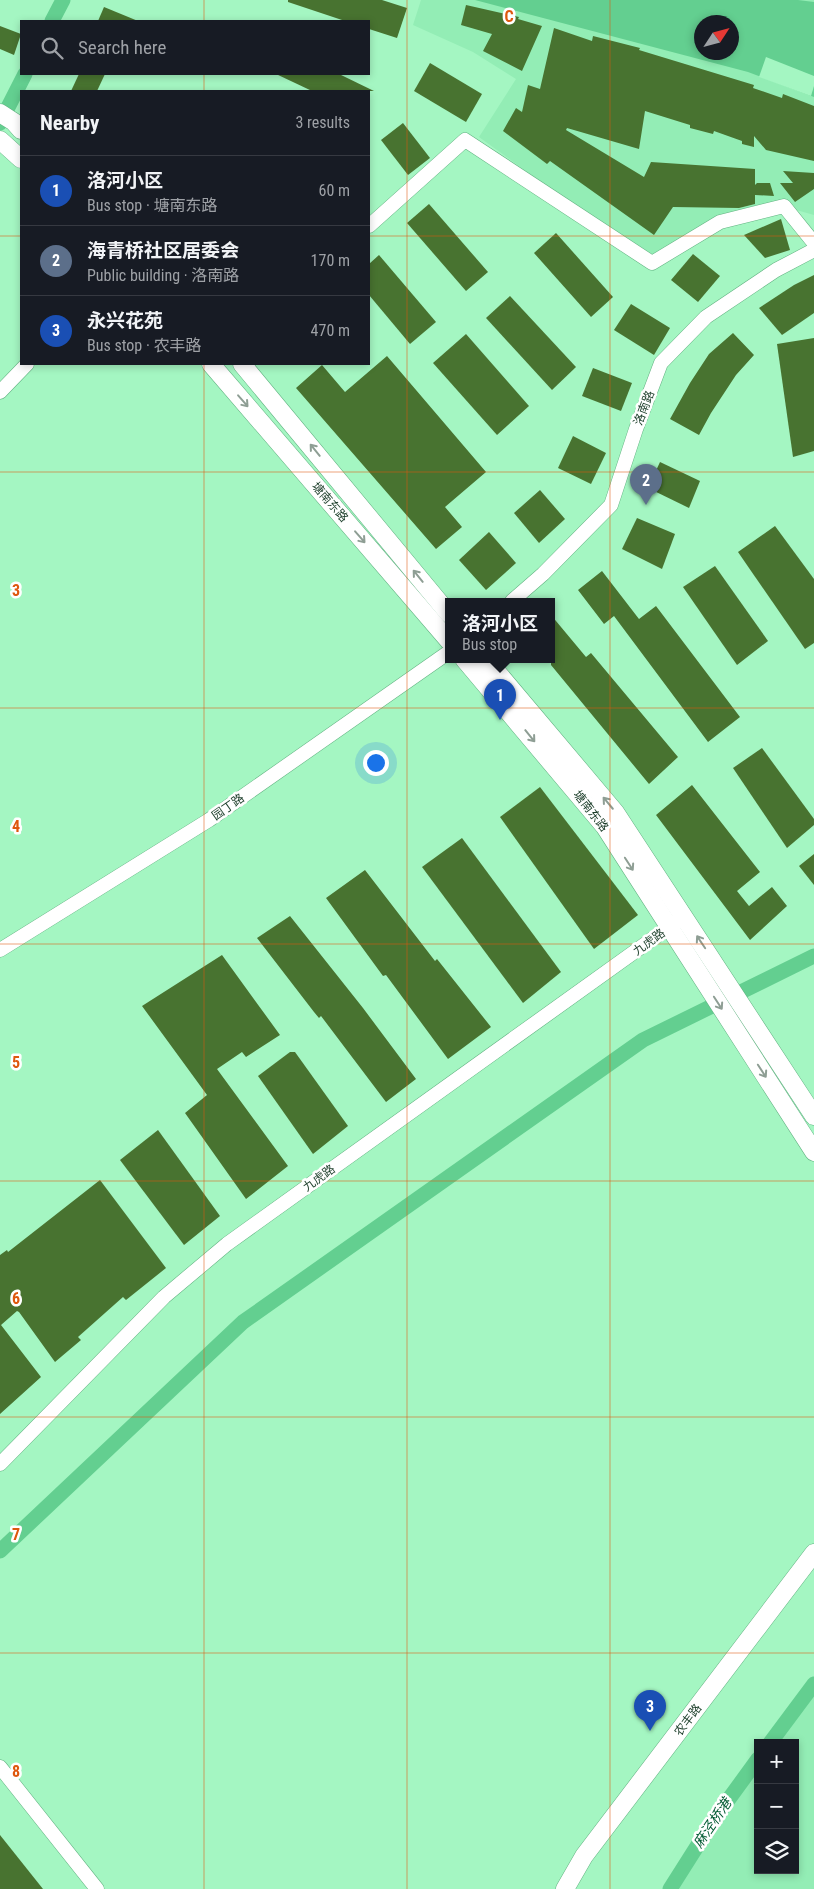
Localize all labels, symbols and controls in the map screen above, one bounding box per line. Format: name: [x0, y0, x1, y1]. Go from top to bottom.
text: C: [504, 7, 514, 26]
north arrow: [694, 15, 739, 60]
search box: [20, 20, 370, 75]
icon: search: [38, 34, 66, 62]
text: Search here: [78, 36, 166, 59]
text: Nearby: [40, 111, 99, 135]
text: 3 results: [295, 113, 350, 132]
text: 洛河小区: [87, 169, 163, 192]
text: 1: [52, 181, 60, 200]
text: 60 m: [318, 181, 350, 200]
text: Bus stop · 塘南东路: [87, 196, 217, 215]
text: 海青桥社区居委会: [87, 239, 239, 262]
text: 2: [52, 251, 60, 270]
text: 170 m: [311, 251, 350, 270]
text: Public building · 洛南路: [87, 266, 239, 285]
text: 永兴花苑: [87, 309, 163, 332]
text: 3: [52, 321, 60, 340]
text: 470 m: [311, 321, 350, 340]
text: Bus stop · 农丰路: [87, 336, 201, 355]
street label: 洛南路: [631, 389, 657, 427]
one-way arrow: [237, 394, 248, 407]
one-way arrow: [309, 444, 320, 457]
pin: 2: [630, 464, 662, 505]
street label: 塘南东路: [309, 479, 351, 525]
one-way arrow: [354, 531, 366, 544]
one-way arrow: [412, 570, 423, 583]
text: 3: [12, 581, 20, 600]
popup: [445, 598, 555, 663]
text: 洛河小区: [462, 612, 538, 635]
text: Bus stop: [462, 635, 517, 654]
pin: 1: [484, 679, 516, 720]
one-way arrow: [524, 729, 536, 742]
your location: [363, 750, 389, 776]
street label: 塘南东路: [571, 788, 611, 834]
street label: 园丁路: [209, 791, 247, 823]
one-way arrow: [603, 797, 614, 810]
text: 4: [12, 817, 20, 836]
one-way arrow: [624, 857, 634, 871]
street label: 九虎路: [630, 926, 668, 958]
one-way arrow: [695, 936, 705, 950]
one-way arrow: [713, 996, 723, 1010]
text: 5: [12, 1053, 20, 1072]
one-way arrow: [757, 1063, 767, 1077]
street label: 九虎路: [300, 1162, 338, 1194]
text: 6: [12, 1289, 20, 1308]
text: 7: [12, 1525, 20, 1544]
pin: 3: [634, 1690, 666, 1731]
street label: 农丰路: [672, 1701, 704, 1739]
map controls: [754, 1739, 799, 1874]
button: +: [754, 1739, 799, 1784]
text: 8: [12, 1762, 20, 1781]
button: −: [754, 1784, 799, 1829]
water label: 麻泾桥港: [690, 1794, 735, 1851]
button: layers: [754, 1829, 799, 1874]

